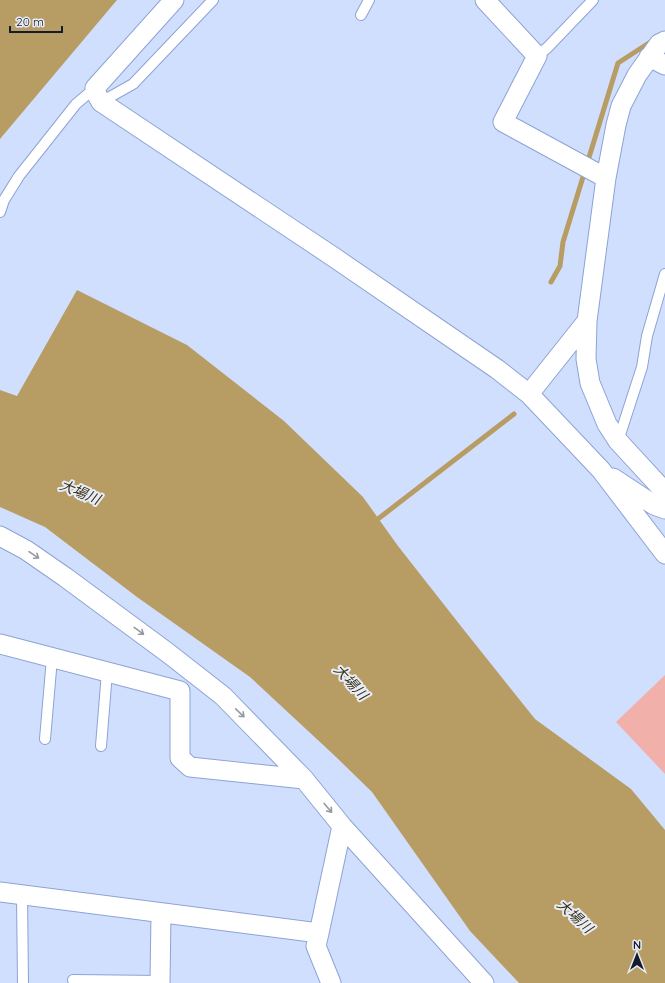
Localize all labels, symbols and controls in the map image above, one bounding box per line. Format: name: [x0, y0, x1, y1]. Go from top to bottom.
scale bar: [10, 8, 62, 34]
text: 20 m: [16, 14, 44, 29]
water label: 大場川: [57, 476, 105, 509]
one-way arrow: [28, 551, 39, 559]
one-way arrow: [133, 627, 144, 636]
water label: 大場川: [330, 661, 373, 705]
one-way arrow: [235, 708, 245, 718]
one-way arrow: [324, 803, 333, 814]
water label: 大場川: [553, 895, 598, 938]
north arrow: [617, 935, 657, 975]
text: N: [633, 938, 641, 952]

